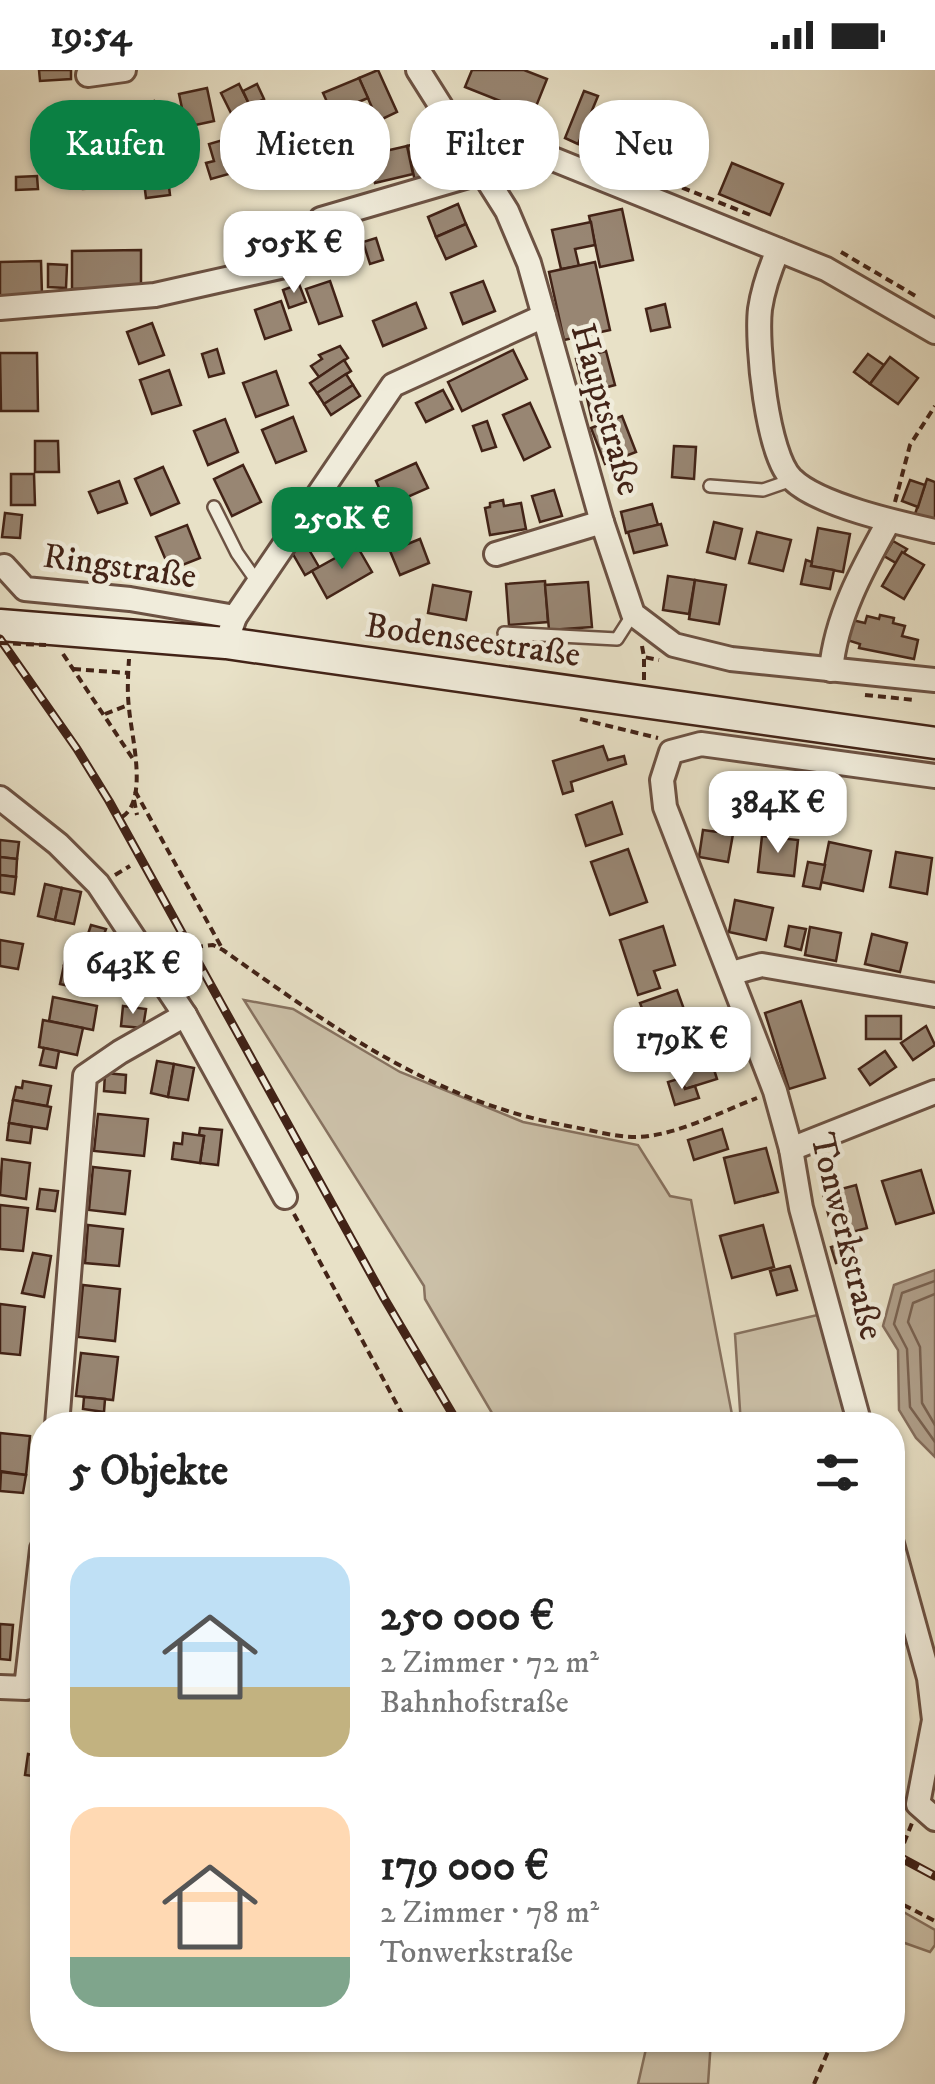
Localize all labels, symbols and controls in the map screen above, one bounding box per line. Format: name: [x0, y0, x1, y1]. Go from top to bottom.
text: 19:54: [50, 11, 131, 59]
chip: Kaufen: [30, 100, 200, 190]
chip: Mieten: [220, 100, 390, 190]
chip: Filter: [410, 100, 559, 190]
chip: Neu: [579, 100, 709, 190]
pin: 505K €: [213, 211, 375, 296]
text: 505K €: [245, 223, 343, 263]
street label: Hauptstraße: [560, 319, 651, 500]
pin: 250K €: [261, 487, 423, 572]
text: 250K €: [294, 499, 390, 539]
street label: Ringstraße: [40, 534, 199, 599]
street label: Bodenseestraße: [362, 604, 583, 678]
pin: 384K €: [697, 771, 859, 856]
text: 384K €: [731, 783, 825, 823]
pin: 643K €: [52, 932, 214, 1017]
text: 643K €: [85, 944, 181, 984]
pin: 179K €: [601, 1007, 763, 1092]
text: 179K €: [636, 1019, 728, 1059]
street label: Tonwerkstraße: [799, 1129, 893, 1344]
icon: filters: [810, 1445, 865, 1500]
text: 5 Objekte: [70, 1446, 228, 1498]
text: 250 000 €: [380, 1591, 554, 1643]
icon: home: [150, 1597, 270, 1717]
text: 2 Zimmer · 72 m²: [380, 1643, 599, 1683]
text: Bahnhofstraße: [380, 1683, 569, 1723]
text: 179 000 €: [380, 1841, 549, 1893]
icon: home: [150, 1847, 270, 1967]
text: 2 Zimmer · 78 m²: [380, 1893, 599, 1933]
text: Tonwerkstraße: [380, 1933, 573, 1973]

